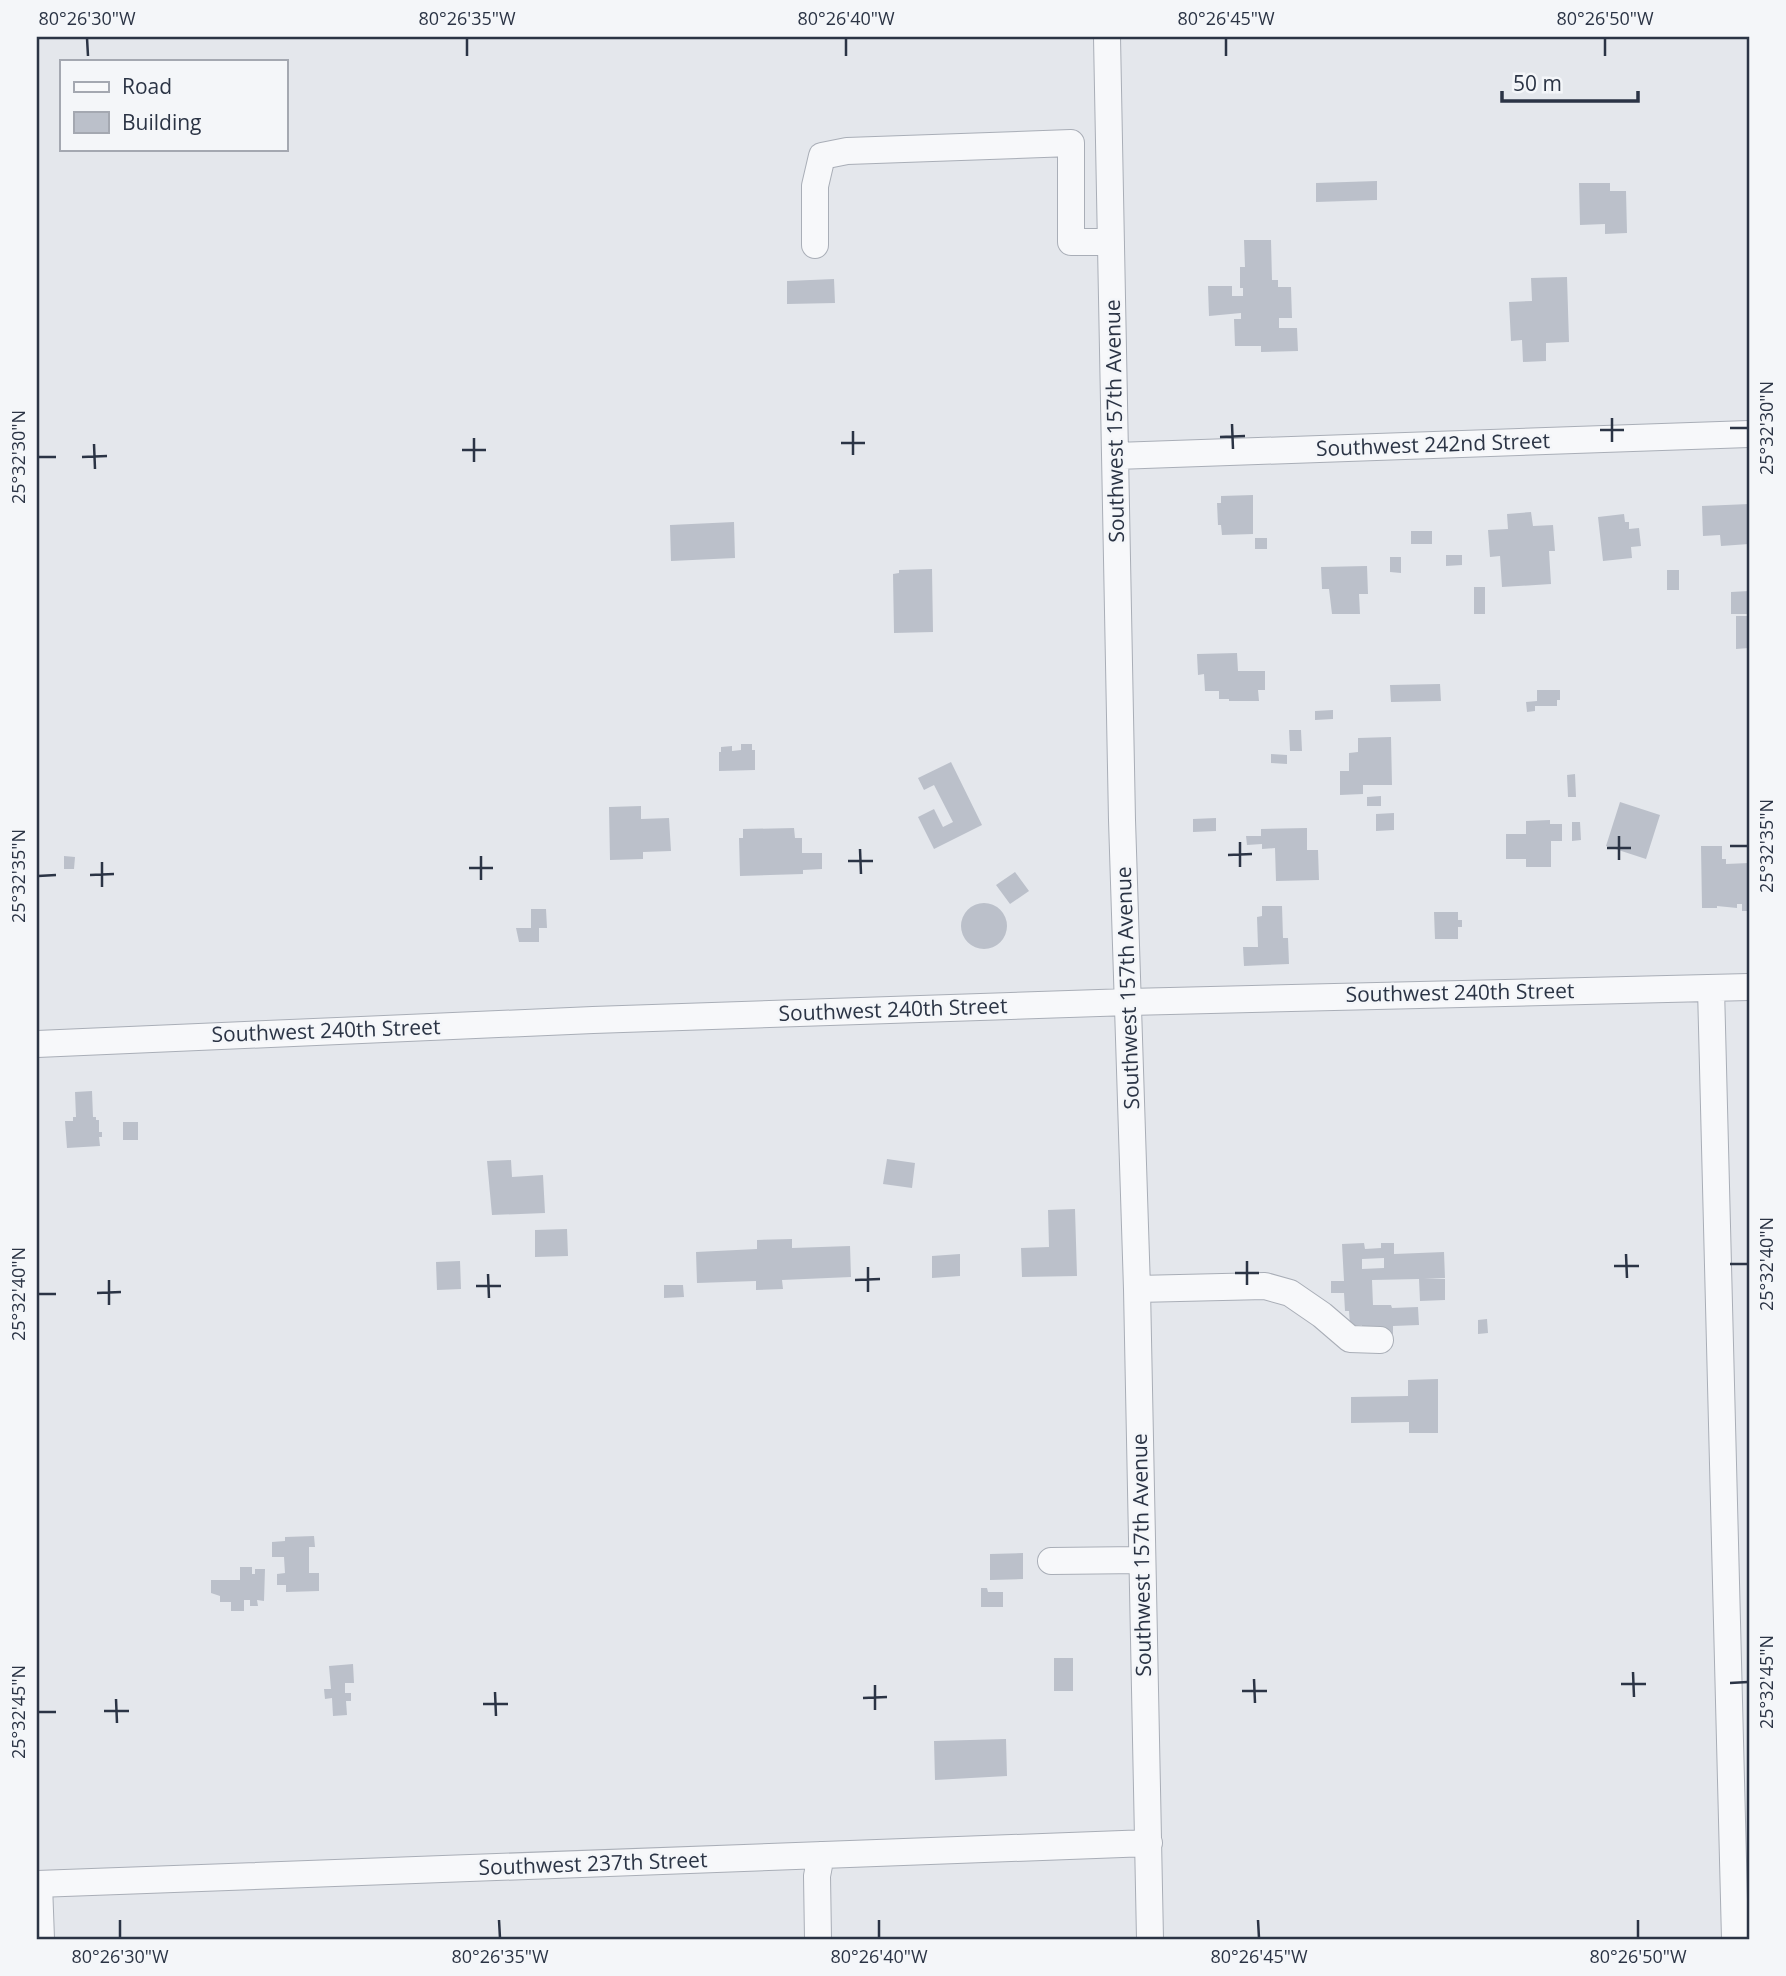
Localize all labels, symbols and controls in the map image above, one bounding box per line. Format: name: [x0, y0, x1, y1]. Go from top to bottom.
text: 80°26'30"W: [38, 6, 136, 30]
text: 80°26'35"W: [418, 6, 516, 30]
text: 80°26'40"W: [797, 6, 895, 30]
text: 80°26'45"W: [1177, 6, 1275, 30]
text: 80°26'50"W: [1556, 6, 1654, 30]
legend: [60, 60, 287, 150]
scale bar: [1502, 60, 1639, 104]
text: 50 m: [1513, 69, 1562, 97]
text: Road: [122, 72, 172, 100]
text: Building: [122, 108, 201, 136]
street label: Southwest 157th Avenue: [1098, 299, 1130, 543]
text: 25°32'30"N: [1754, 381, 1778, 475]
text: 25°32'30"N: [6, 410, 30, 504]
street label: Southwest 242nd Street: [1315, 426, 1551, 462]
text: 25°32'35"N: [1754, 799, 1778, 893]
text: 25°32'35"N: [6, 829, 30, 923]
street label: Southwest 157th Avenue: [1109, 866, 1145, 1110]
street label: Southwest 240th Street: [1345, 976, 1575, 1008]
street label: Southwest 240th Street: [778, 991, 1008, 1027]
street label: Southwest 240th Street: [211, 1012, 441, 1048]
text: 25°32'40"N: [1754, 1217, 1778, 1311]
text: 25°32'40"N: [6, 1247, 30, 1341]
street label: Southwest 157th Avenue: [1125, 1433, 1157, 1677]
text: 25°32'45"N: [1754, 1635, 1778, 1729]
text: 25°32'45"N: [6, 1665, 30, 1759]
street label: Southwest 237th Street: [478, 1845, 708, 1881]
text: 80°26'30"W: [71, 1944, 169, 1968]
text: 80°26'35"W: [451, 1944, 549, 1968]
text: 80°26'40"W: [830, 1944, 928, 1968]
text: 80°26'45"W: [1210, 1944, 1308, 1968]
text: 80°26'50"W: [1589, 1944, 1687, 1968]

